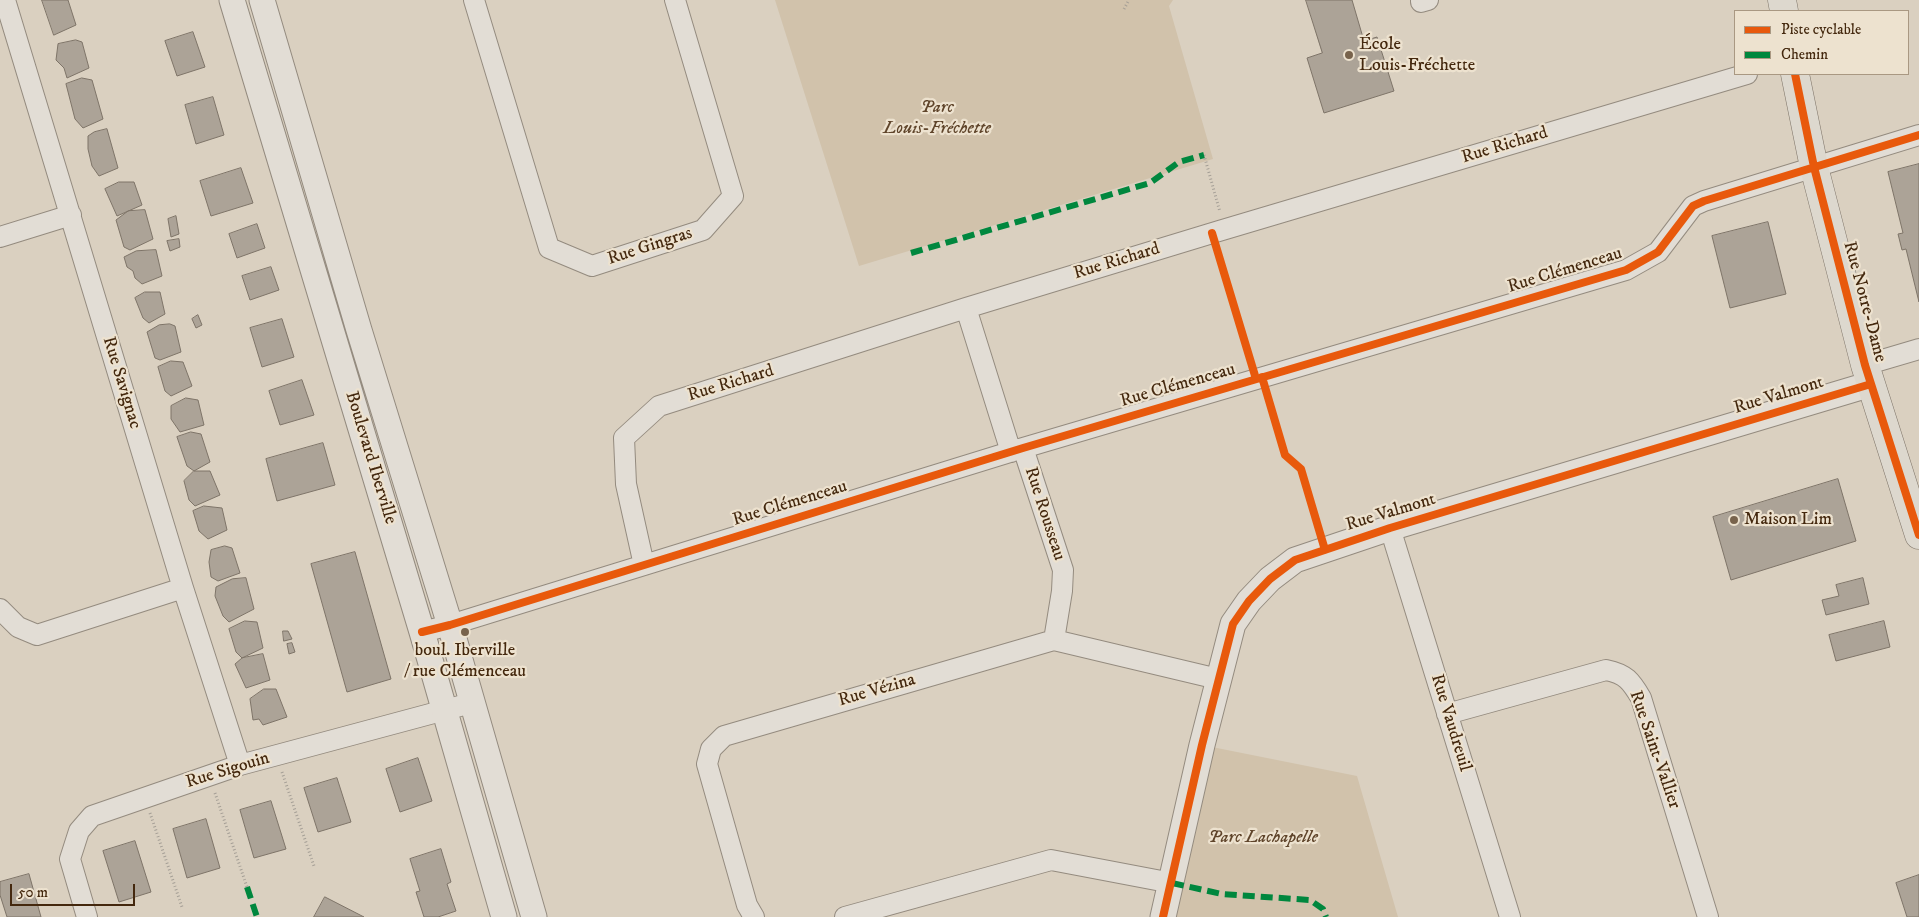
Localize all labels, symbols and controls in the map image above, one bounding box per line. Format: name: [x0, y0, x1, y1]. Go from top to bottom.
legend: [1734, 10, 1909, 75]
text: Piste cyclable: [1781, 20, 1861, 39]
place label: École Louis-Fréchette: [1359, 34, 1475, 76]
text: Chemin: [1781, 45, 1828, 64]
marker: École Louis-Fréchette: [1343, 49, 1355, 61]
park label: Parc Louis-Fréchette: [883, 97, 991, 140]
street label: Rue Richard: [1459, 123, 1551, 169]
street label: Rue Gingras: [605, 223, 695, 271]
street label: Rue Richard: [1071, 239, 1163, 285]
street label: Rue Notre-Dame: [1837, 239, 1891, 365]
street label: Rue Clémenceau: [1505, 243, 1625, 299]
street label: Rue Savignac: [97, 334, 145, 432]
street label: Rue Clémenceau: [1118, 359, 1238, 413]
street label: Rue Richard: [685, 361, 777, 407]
street label: Rue Valmont: [1732, 372, 1826, 420]
street label: Boulevard Iberville: [340, 389, 400, 527]
street label: Rue Rousseau: [1019, 464, 1069, 564]
street label: Rue Clémenceau: [730, 476, 850, 532]
street label: Rue Valmont: [1344, 489, 1438, 537]
place label: Maison Lim: [1744, 509, 1832, 531]
marker: Maison Lim: [1728, 514, 1740, 526]
marker: boul. Iberville / rue Clémenceau: [459, 626, 471, 638]
place label: boul. Iberville / rue Clémenceau: [404, 640, 526, 682]
street label: Rue Vézina: [836, 670, 918, 712]
street label: Rue Vaudreuil: [1425, 672, 1475, 774]
street label: Rue Saint-Vallier: [1624, 688, 1684, 812]
street label: Rue Sigouin: [184, 748, 272, 794]
park label: Parc Lachapelle: [1208, 827, 1318, 849]
scale bar: [12, 874, 138, 906]
text: 50 m: [18, 883, 48, 902]

